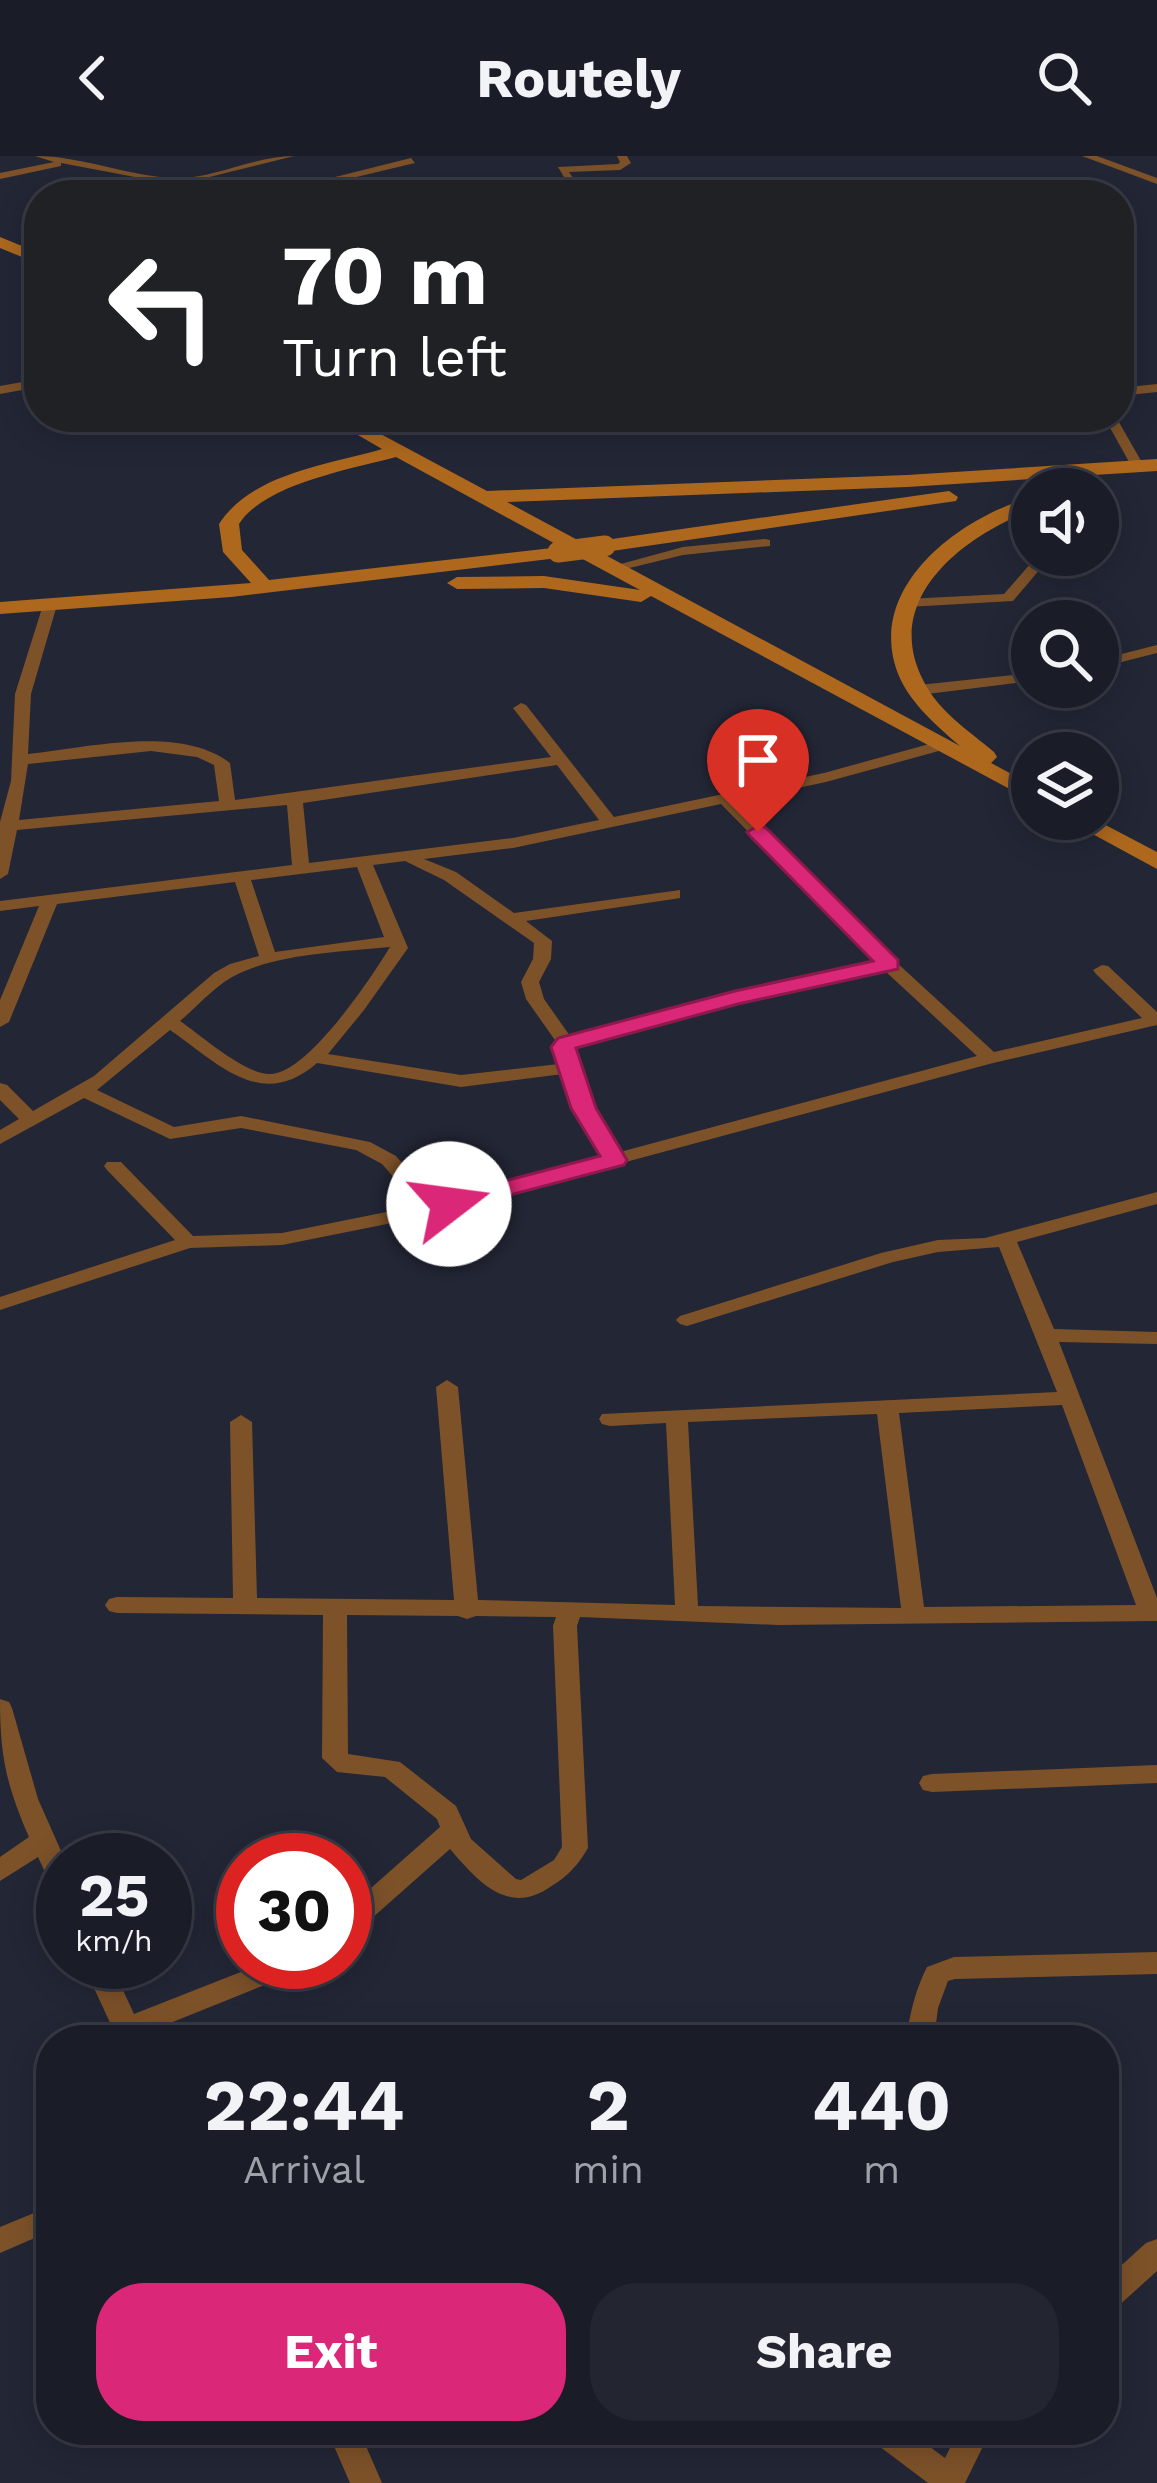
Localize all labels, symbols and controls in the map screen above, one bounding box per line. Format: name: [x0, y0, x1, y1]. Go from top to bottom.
icon: back: [60, 45, 126, 111]
icon: search: [1031, 45, 1097, 111]
text: Routely: [476, 47, 681, 110]
text: 70 m: [282, 226, 488, 324]
icon: left: [84, 228, 240, 384]
text: Turn left: [282, 326, 507, 389]
map controls: [1011, 468, 1119, 840]
button: sound: [1011, 468, 1119, 576]
button: search: [1011, 600, 1119, 708]
pin: [707, 709, 809, 832]
icon: arrive: [725, 727, 791, 793]
button: layers: [1011, 732, 1119, 840]
position arrow: [386, 1141, 512, 1267]
speed limit sign: 30: [216, 1833, 372, 1989]
text: 25: [79, 1860, 149, 1931]
text: km/h: [75, 1923, 153, 1958]
text: 22:44: [204, 2063, 404, 2147]
text: 2: [587, 2063, 630, 2147]
text: 440: [812, 2063, 951, 2147]
text: Arrival: [243, 2147, 365, 2192]
text: min: [572, 2147, 644, 2192]
text: m: [863, 2147, 900, 2192]
button: Exit: [96, 2283, 566, 2421]
button: Share: [590, 2283, 1059, 2421]

